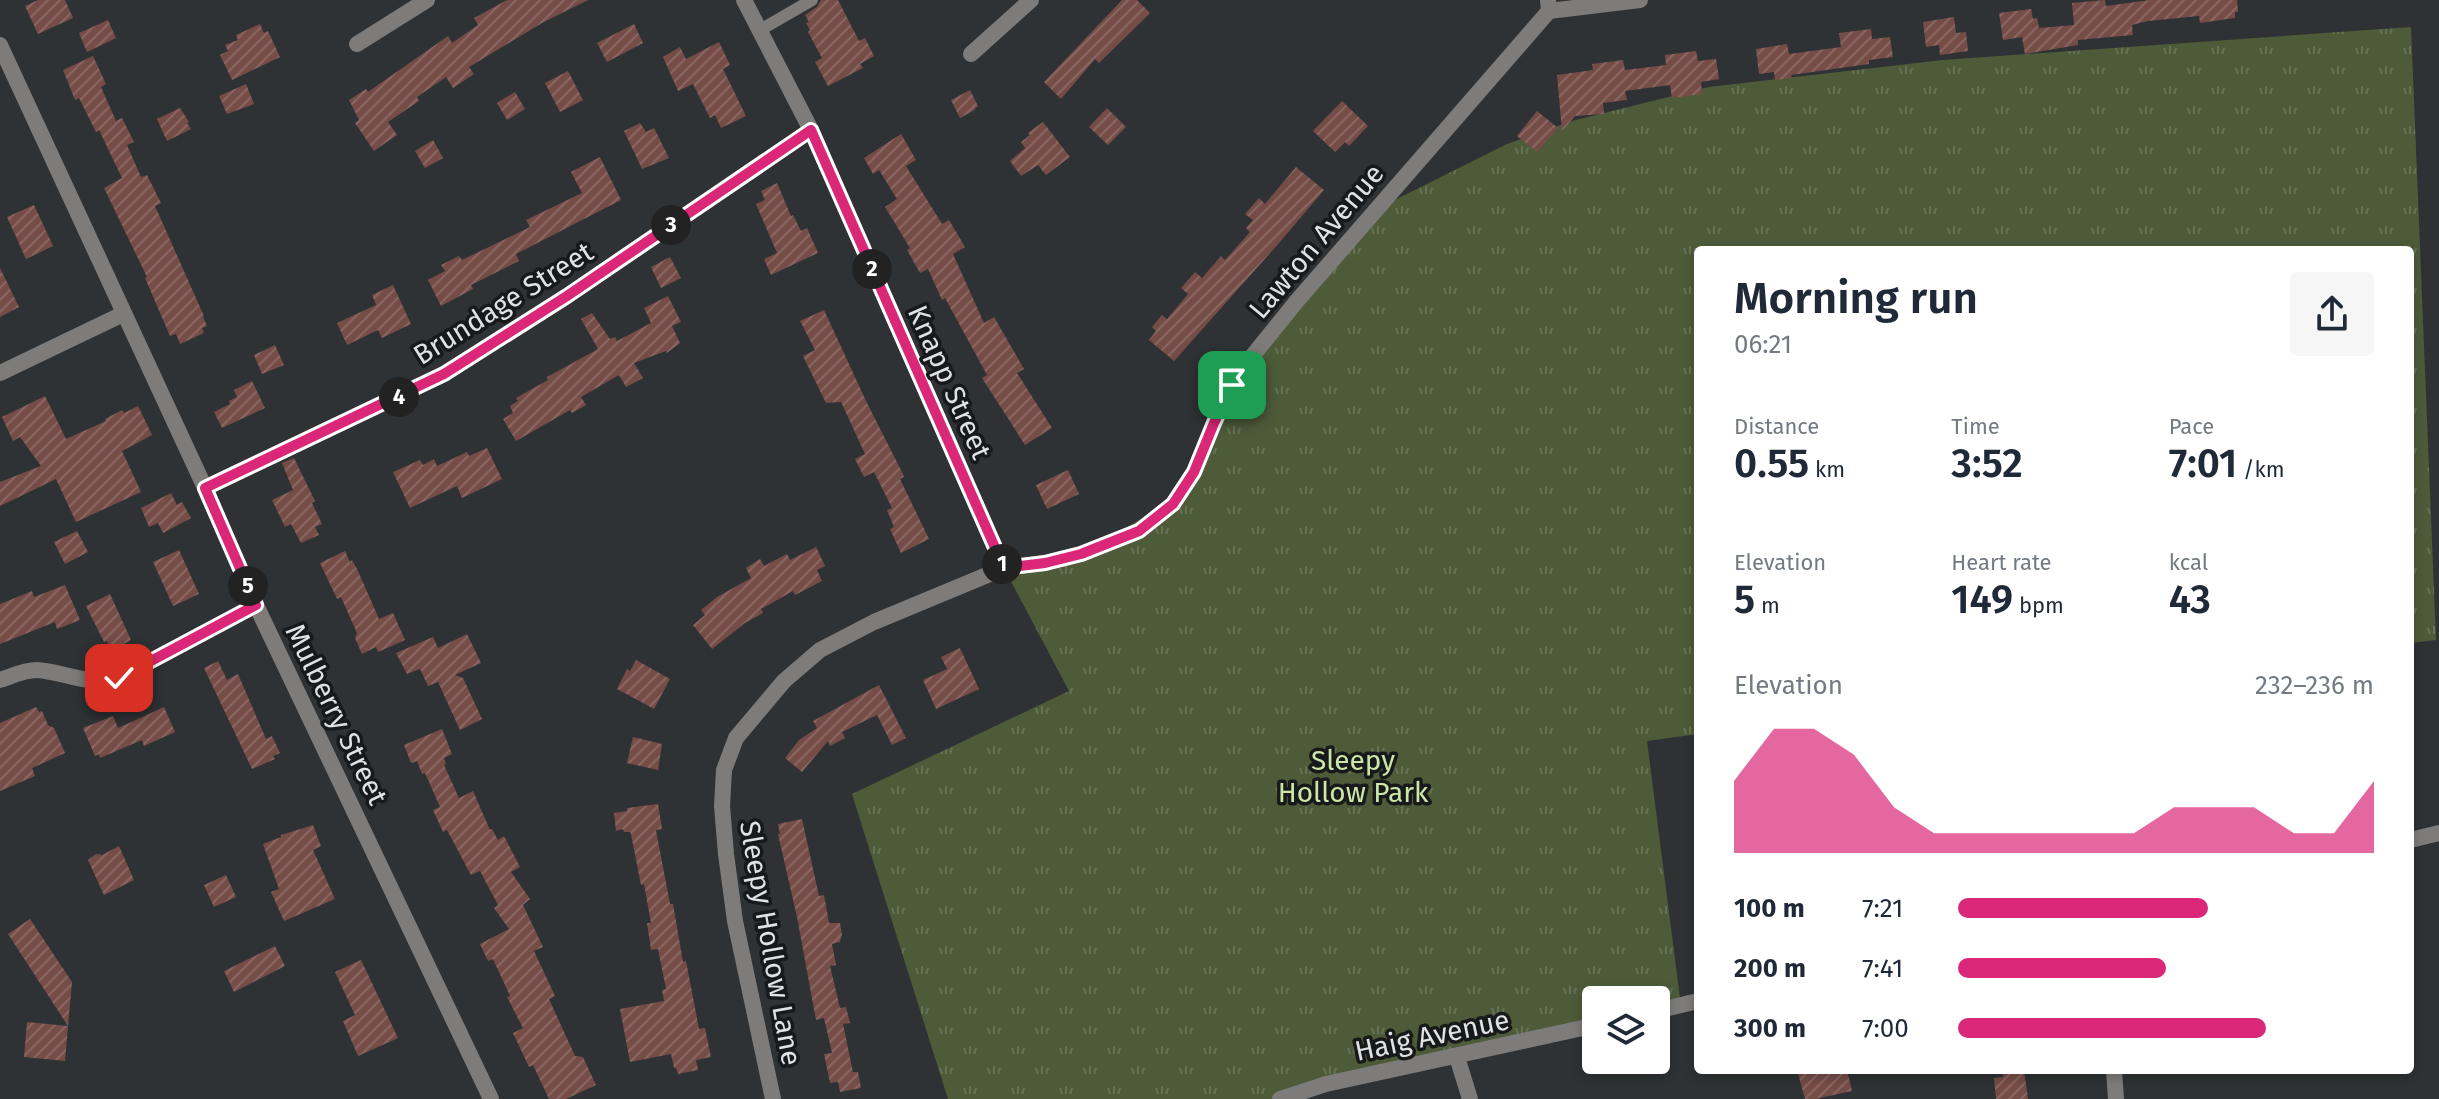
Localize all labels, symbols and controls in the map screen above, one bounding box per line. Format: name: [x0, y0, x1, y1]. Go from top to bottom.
street label: Lawton Avenue: [1242, 157, 1391, 325]
pin: 3: [651, 205, 691, 245]
text: 3: [665, 211, 677, 238]
street label: Brundage Street: [408, 235, 600, 372]
pin: 2: [852, 249, 892, 289]
text: 2: [866, 255, 878, 282]
text: Morning run: [1734, 272, 1978, 325]
button: share: [2290, 272, 2374, 356]
street label: Knapp Street: [901, 300, 998, 465]
text: 06:21: [1734, 329, 1792, 360]
pin: [1198, 351, 1266, 419]
icon: arrive: [1210, 363, 1254, 407]
pin: 4: [379, 377, 419, 417]
text: 4: [393, 383, 405, 410]
text: Distance: [1734, 413, 1819, 440]
text: Time: [1951, 413, 2000, 440]
text: Pace: [2169, 413, 2214, 440]
text: 0.55: [1734, 440, 1809, 488]
text: 3:52: [1951, 440, 2023, 488]
text: 7:01: [2169, 440, 2237, 488]
text: km: [1809, 456, 1845, 483]
text: /km: [2237, 456, 2285, 483]
pin: 1: [982, 544, 1022, 584]
text: Elevation: [1734, 549, 1826, 576]
text: Heart rate: [1951, 549, 2052, 576]
text: kcal: [2169, 549, 2208, 576]
text: 1: [997, 550, 1007, 577]
pin: 5: [228, 566, 268, 606]
text: 5: [242, 572, 254, 599]
text: 5: [1734, 576, 1755, 624]
text: 149: [1951, 576, 2013, 624]
text: 43: [2169, 576, 2211, 624]
text: m: [1755, 592, 1780, 619]
text: bpm: [2013, 592, 2064, 619]
street label: Mulberry Street: [279, 618, 395, 811]
pin: [85, 644, 153, 712]
icon: check: [97, 656, 141, 700]
text: Elevation: [1734, 670, 1843, 701]
text: 232–236 m: [2255, 670, 2374, 701]
park label: Sleepy Hollow Park: [1278, 744, 1429, 809]
street label: Sleepy Hollow Lane: [733, 818, 808, 1068]
text: 100 m: [1734, 893, 1805, 924]
text: 7:21: [1862, 893, 1903, 924]
text: 200 m: [1734, 953, 1806, 984]
text: 7:41: [1862, 953, 1903, 984]
map controls: [1582, 986, 1670, 1074]
button: layers: [1582, 986, 1670, 1074]
street label: Haig Avenue: [1352, 1003, 1512, 1068]
text: 300 m: [1734, 1013, 1806, 1044]
text: 7:00: [1862, 1013, 1909, 1044]

